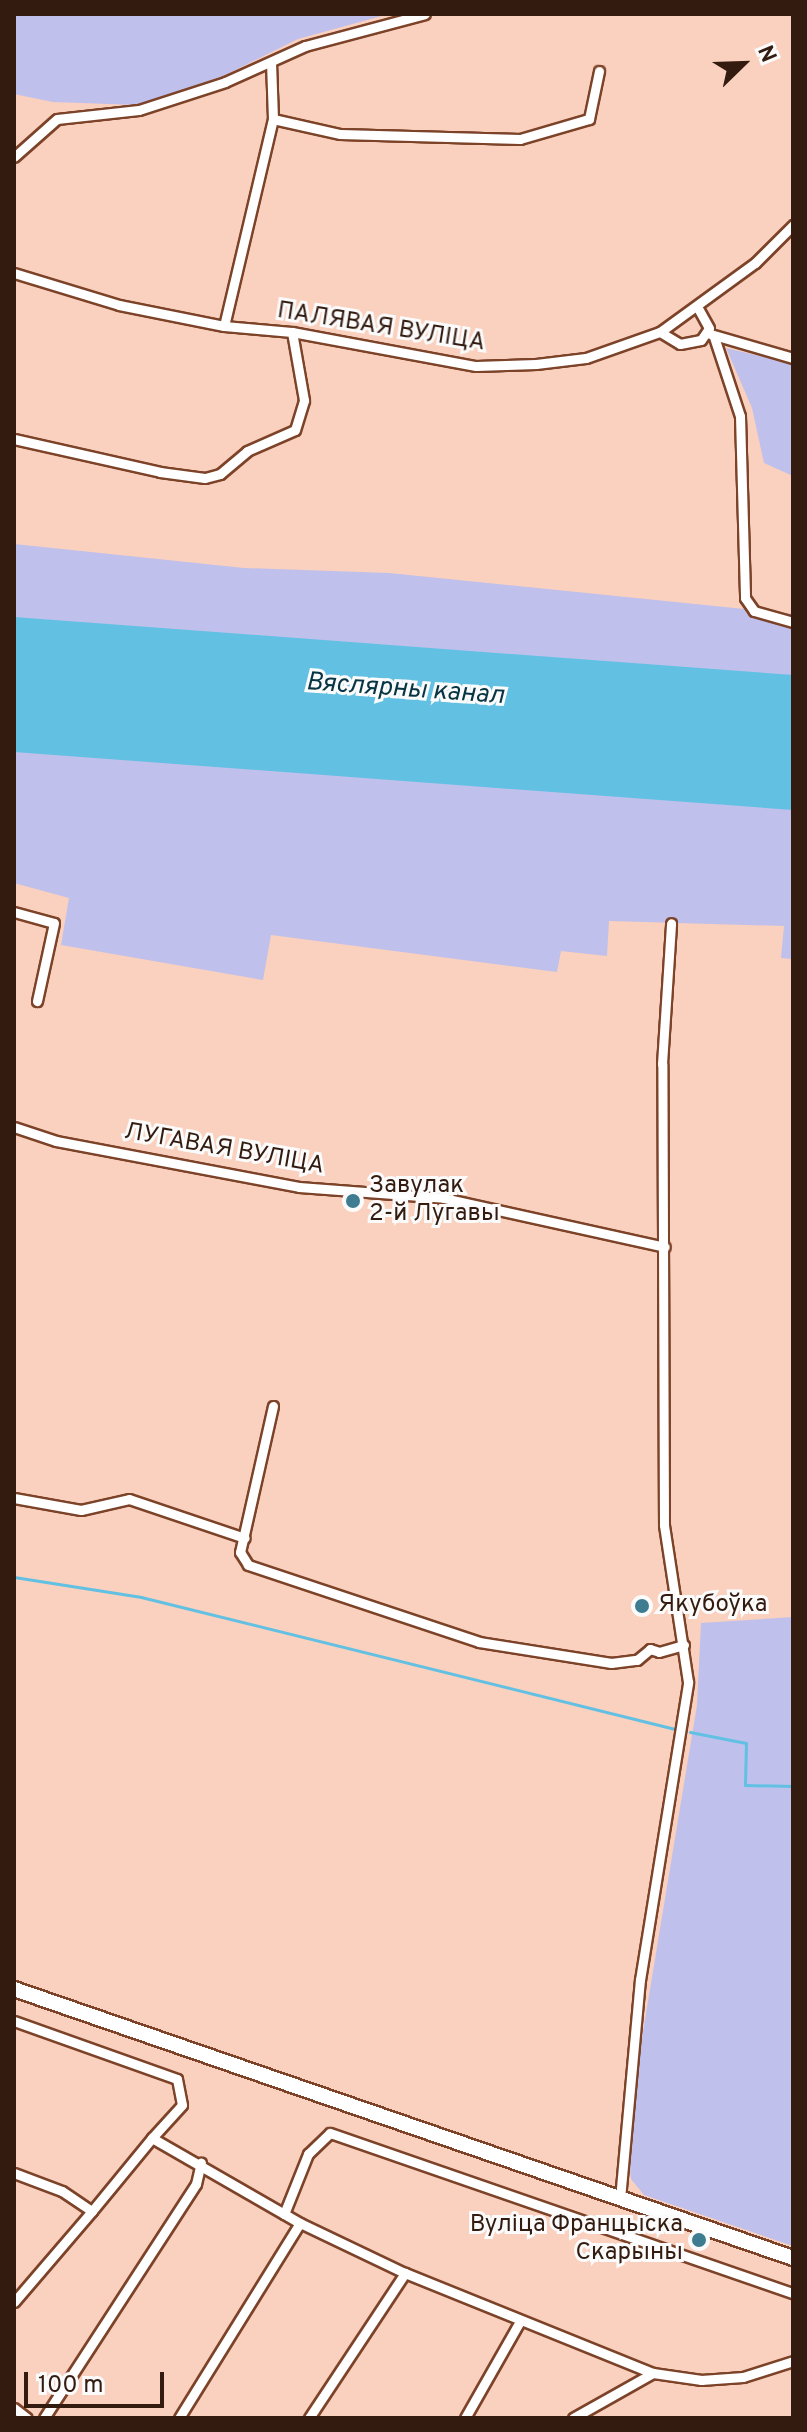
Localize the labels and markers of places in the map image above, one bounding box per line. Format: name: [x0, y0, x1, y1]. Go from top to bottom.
place label: Завулак 2-й Лугавы: [369, 1173, 500, 1229]
marker: Завулак 2-й Лугавы: [344, 1192, 362, 1210]
place label: Якубоўка: [658, 1592, 767, 1620]
marker: Якубоўка: [633, 1597, 651, 1615]
place label: Вуліца Францыска Скарыны: [470, 2212, 683, 2268]
marker: Вуліца Францыска Скарыны: [690, 2231, 708, 2249]

